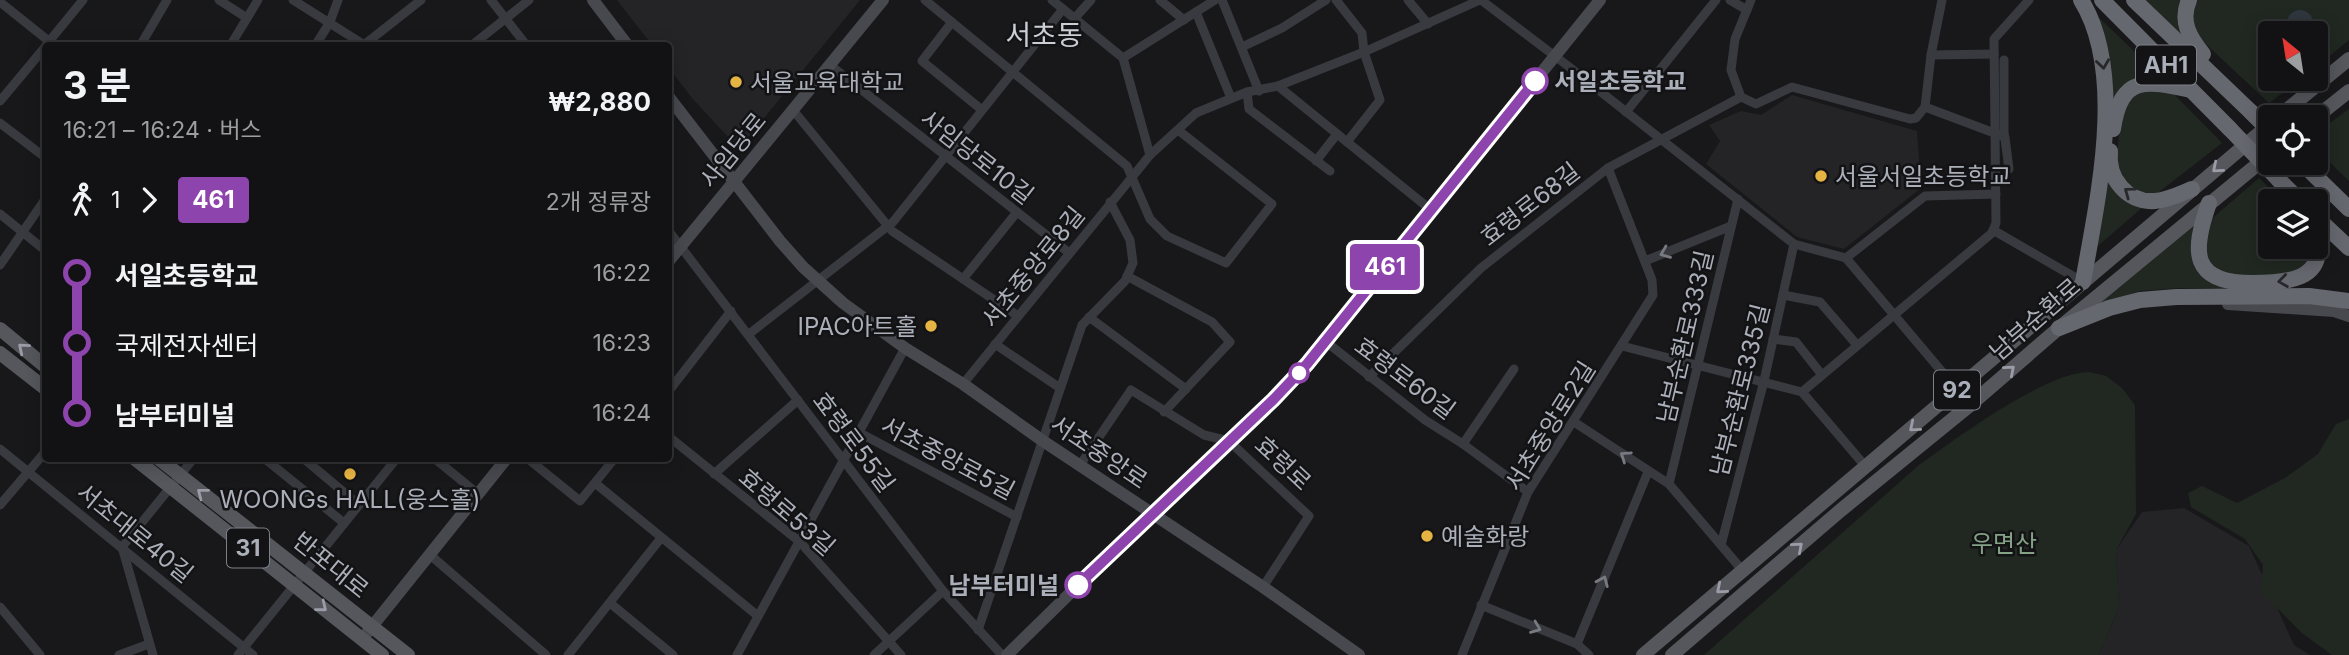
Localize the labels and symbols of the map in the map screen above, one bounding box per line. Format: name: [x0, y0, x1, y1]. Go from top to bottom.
district label: 서초동: [1005, 18, 1083, 52]
north arrow: [2258, 21, 2328, 91]
road number: AH1: [2136, 46, 2196, 85]
one-way arrow: [2096, 58, 2111, 70]
place label: 서일초등학교: [1554, 67, 1686, 96]
place label: 서울교육대학교: [750, 68, 905, 97]
marker: 서일초등학교: [1522, 68, 1548, 94]
marker: 서울교육대학교: [728, 74, 744, 90]
street label: 사임당로10길: [915, 104, 1039, 210]
street label: 사임당로: [694, 107, 772, 193]
street label: 효령로68길: [1475, 156, 1585, 252]
one-way arrow: [2213, 160, 2226, 172]
place label: 서울서일초등학교: [1835, 162, 2012, 191]
marker: 서울서일초등학교: [1813, 168, 1829, 184]
one-way arrow: [2124, 188, 2136, 200]
street label: 서초중앙로8길: [975, 201, 1091, 333]
line badge: 461: [1345, 244, 1425, 290]
one-way arrow: [1660, 244, 1672, 258]
street label: 남부순환로333길: [1651, 248, 1719, 426]
street label: 남부순환로: [1984, 272, 2086, 366]
one-way arrow: [2277, 274, 2289, 289]
street label: 남부순환로335길: [1705, 301, 1775, 479]
place label: IPAC아트홀: [797, 312, 917, 341]
marker: IPAC아트홀: [923, 318, 939, 334]
street label: 효령로60길: [1349, 331, 1461, 425]
one-way arrow: [18, 344, 31, 356]
street label: 서초중앙로2길: [1499, 356, 1601, 496]
unlabelled marker: [1289, 363, 1309, 383]
one-way arrow: [2002, 366, 2015, 378]
road number: 92: [1934, 370, 1980, 410]
street label: 효령로55길: [807, 386, 901, 498]
street label: 서초중앙로: [1045, 409, 1153, 495]
street label: 서초중앙로5길: [876, 411, 1020, 505]
one-way arrow: [1909, 419, 1922, 431]
street label: 효령로: [1249, 430, 1317, 496]
one-way arrow: [1620, 452, 1633, 464]
street label: 효령로53길: [733, 462, 841, 562]
marker: WOONGs HALL(웅스홀): [342, 466, 358, 482]
street label: 서초대로40길: [71, 477, 199, 589]
place label: WOONGs HALL(웅스홀): [219, 485, 481, 514]
one-way arrow: [197, 488, 210, 501]
place label: 예술화랑: [1441, 522, 1529, 551]
street label: 반포대로: [288, 526, 374, 604]
road number: 31: [227, 528, 269, 568]
marker: 예술화랑: [1419, 528, 1435, 544]
park label: 우면산: [1971, 529, 2037, 558]
one-way arrow: [1789, 543, 1802, 555]
place label: 남부터미널: [949, 571, 1059, 600]
marker: 남부터미널: [1065, 572, 1091, 598]
one-way arrow: [1595, 576, 1609, 588]
one-way arrow: [1717, 581, 1729, 594]
one-way arrow: [315, 598, 327, 611]
one-way arrow: [1530, 619, 1542, 633]

